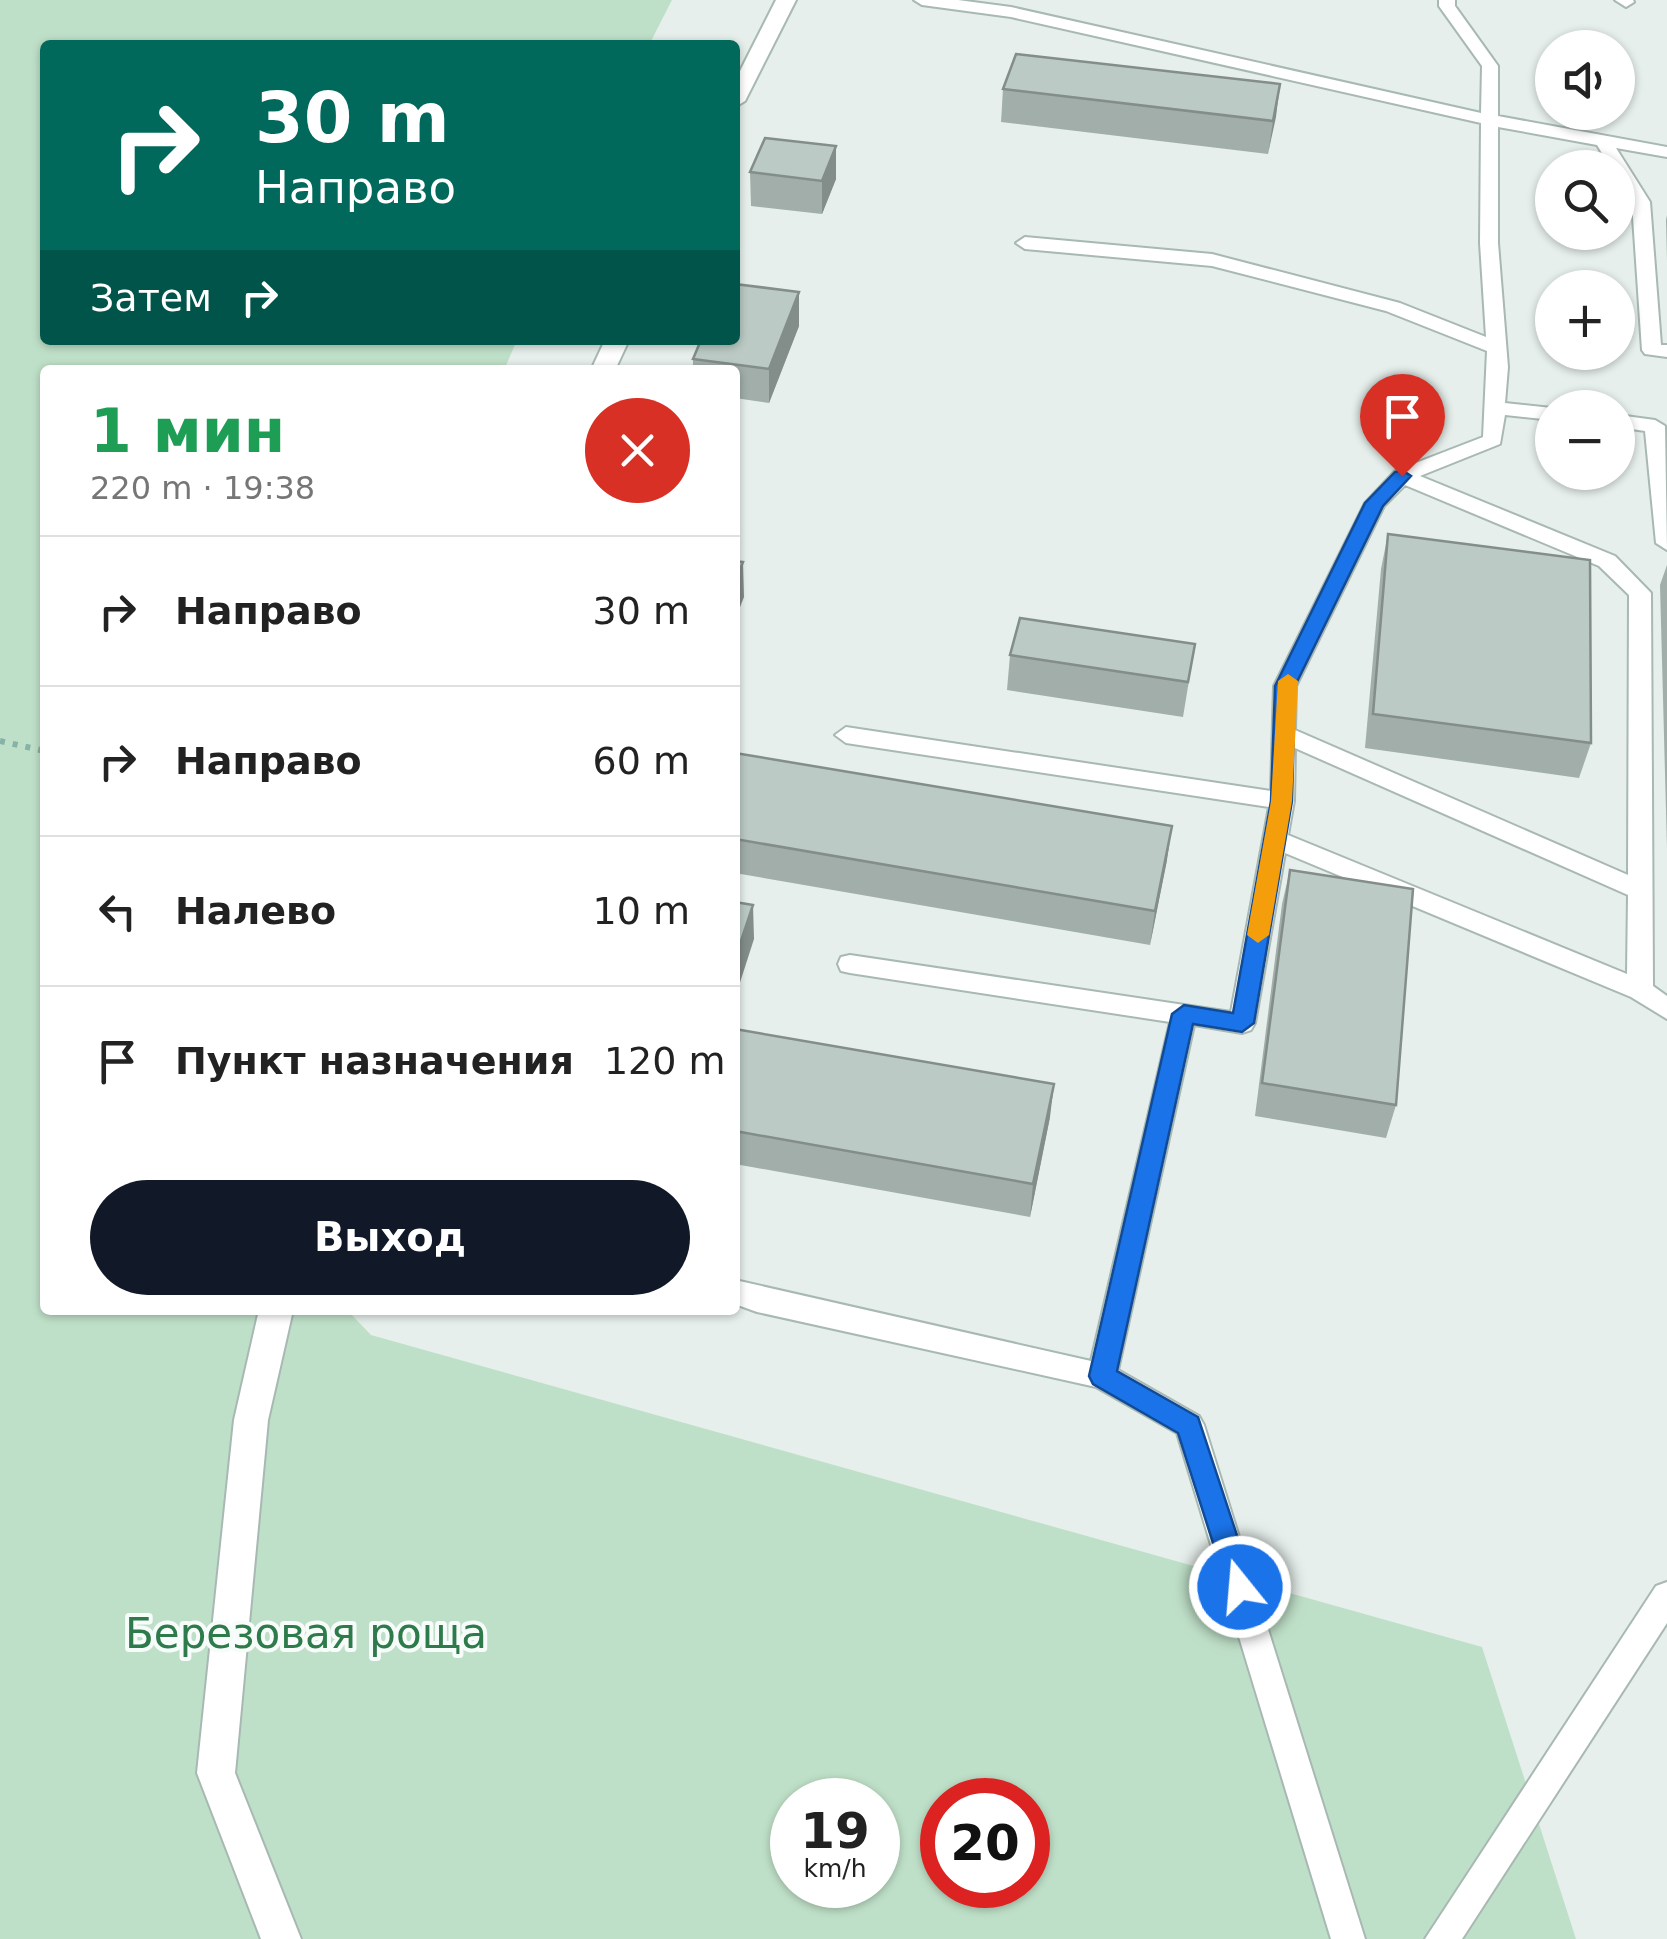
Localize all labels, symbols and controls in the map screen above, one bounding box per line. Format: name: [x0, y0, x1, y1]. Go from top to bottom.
map controls: [1535, 30, 1635, 490]
button: sound: [1535, 30, 1635, 130]
text: 30 m: [255, 77, 450, 159]
icon: right: [90, 80, 220, 210]
button: search: [1535, 150, 1635, 250]
text: Направо: [255, 161, 456, 214]
icon: right: [232, 270, 287, 325]
button: +: [1535, 270, 1635, 370]
text: Затем: [90, 276, 212, 320]
pin: [1360, 374, 1445, 477]
icon: arrive: [1375, 389, 1430, 444]
button: −: [1535, 390, 1635, 490]
text: 1 мин: [90, 396, 285, 466]
button: close: [585, 398, 690, 503]
text: 220 m · 19:38: [90, 469, 315, 507]
icon: right: [90, 584, 145, 639]
text: Направо: [175, 589, 362, 633]
text: 30 m: [593, 589, 690, 633]
icon: right: [90, 734, 145, 789]
text: Направо: [175, 739, 362, 783]
text: 60 m: [593, 739, 690, 783]
icon: left: [90, 884, 145, 939]
text: Налево: [175, 889, 336, 933]
text: 10 m: [593, 889, 690, 933]
icon: arrive: [90, 1034, 145, 1089]
text: Пункт назначения: [175, 1039, 574, 1083]
text: 120 m: [604, 1039, 726, 1083]
button: Выход: [90, 1180, 690, 1295]
position arrow: [1188, 1535, 1292, 1639]
park label: Березовая роща: [125, 1609, 487, 1658]
speed limit sign: 20: [920, 1778, 1050, 1908]
text: 19: [800, 1802, 870, 1860]
text: km/h: [803, 1854, 867, 1883]

